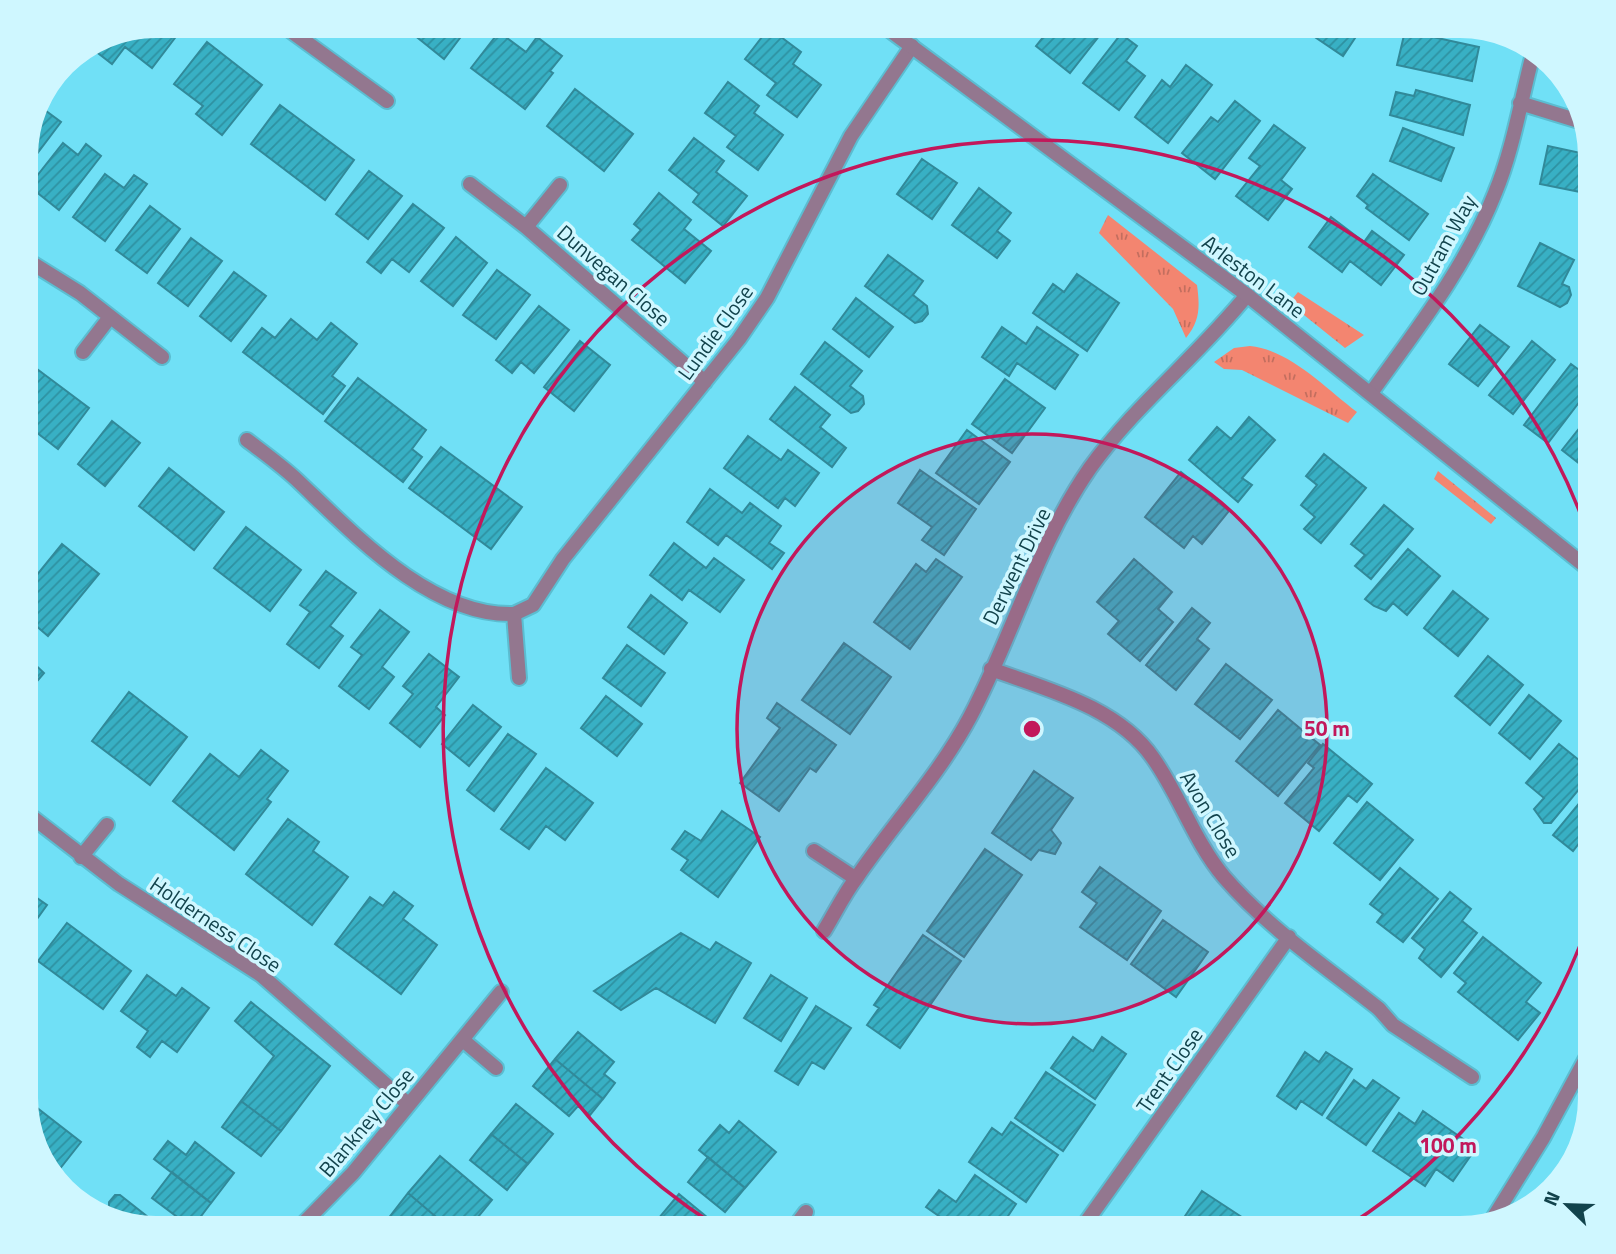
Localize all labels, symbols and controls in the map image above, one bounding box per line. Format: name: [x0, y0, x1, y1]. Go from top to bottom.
street label: Outram Way: [1402, 189, 1484, 301]
street label: Dunvegan Close: [550, 217, 678, 333]
street label: Arleston Lane: [1196, 227, 1312, 325]
street label: Lundie Close: [669, 278, 761, 386]
street label: Derwent Drive: [974, 502, 1058, 630]
text: 50 m: [1304, 712, 1350, 744]
centre of rings: [1020, 717, 1044, 741]
street label: Avon Close: [1172, 764, 1250, 864]
street label: Holderness Close: [144, 868, 288, 980]
street label: Trent Close: [1128, 1021, 1210, 1119]
street label: Blankney Close: [311, 1060, 421, 1184]
text: 100 m: [1419, 1129, 1477, 1161]
north arrow: [1532, 1170, 1602, 1240]
text: N: [1535, 1186, 1567, 1210]

